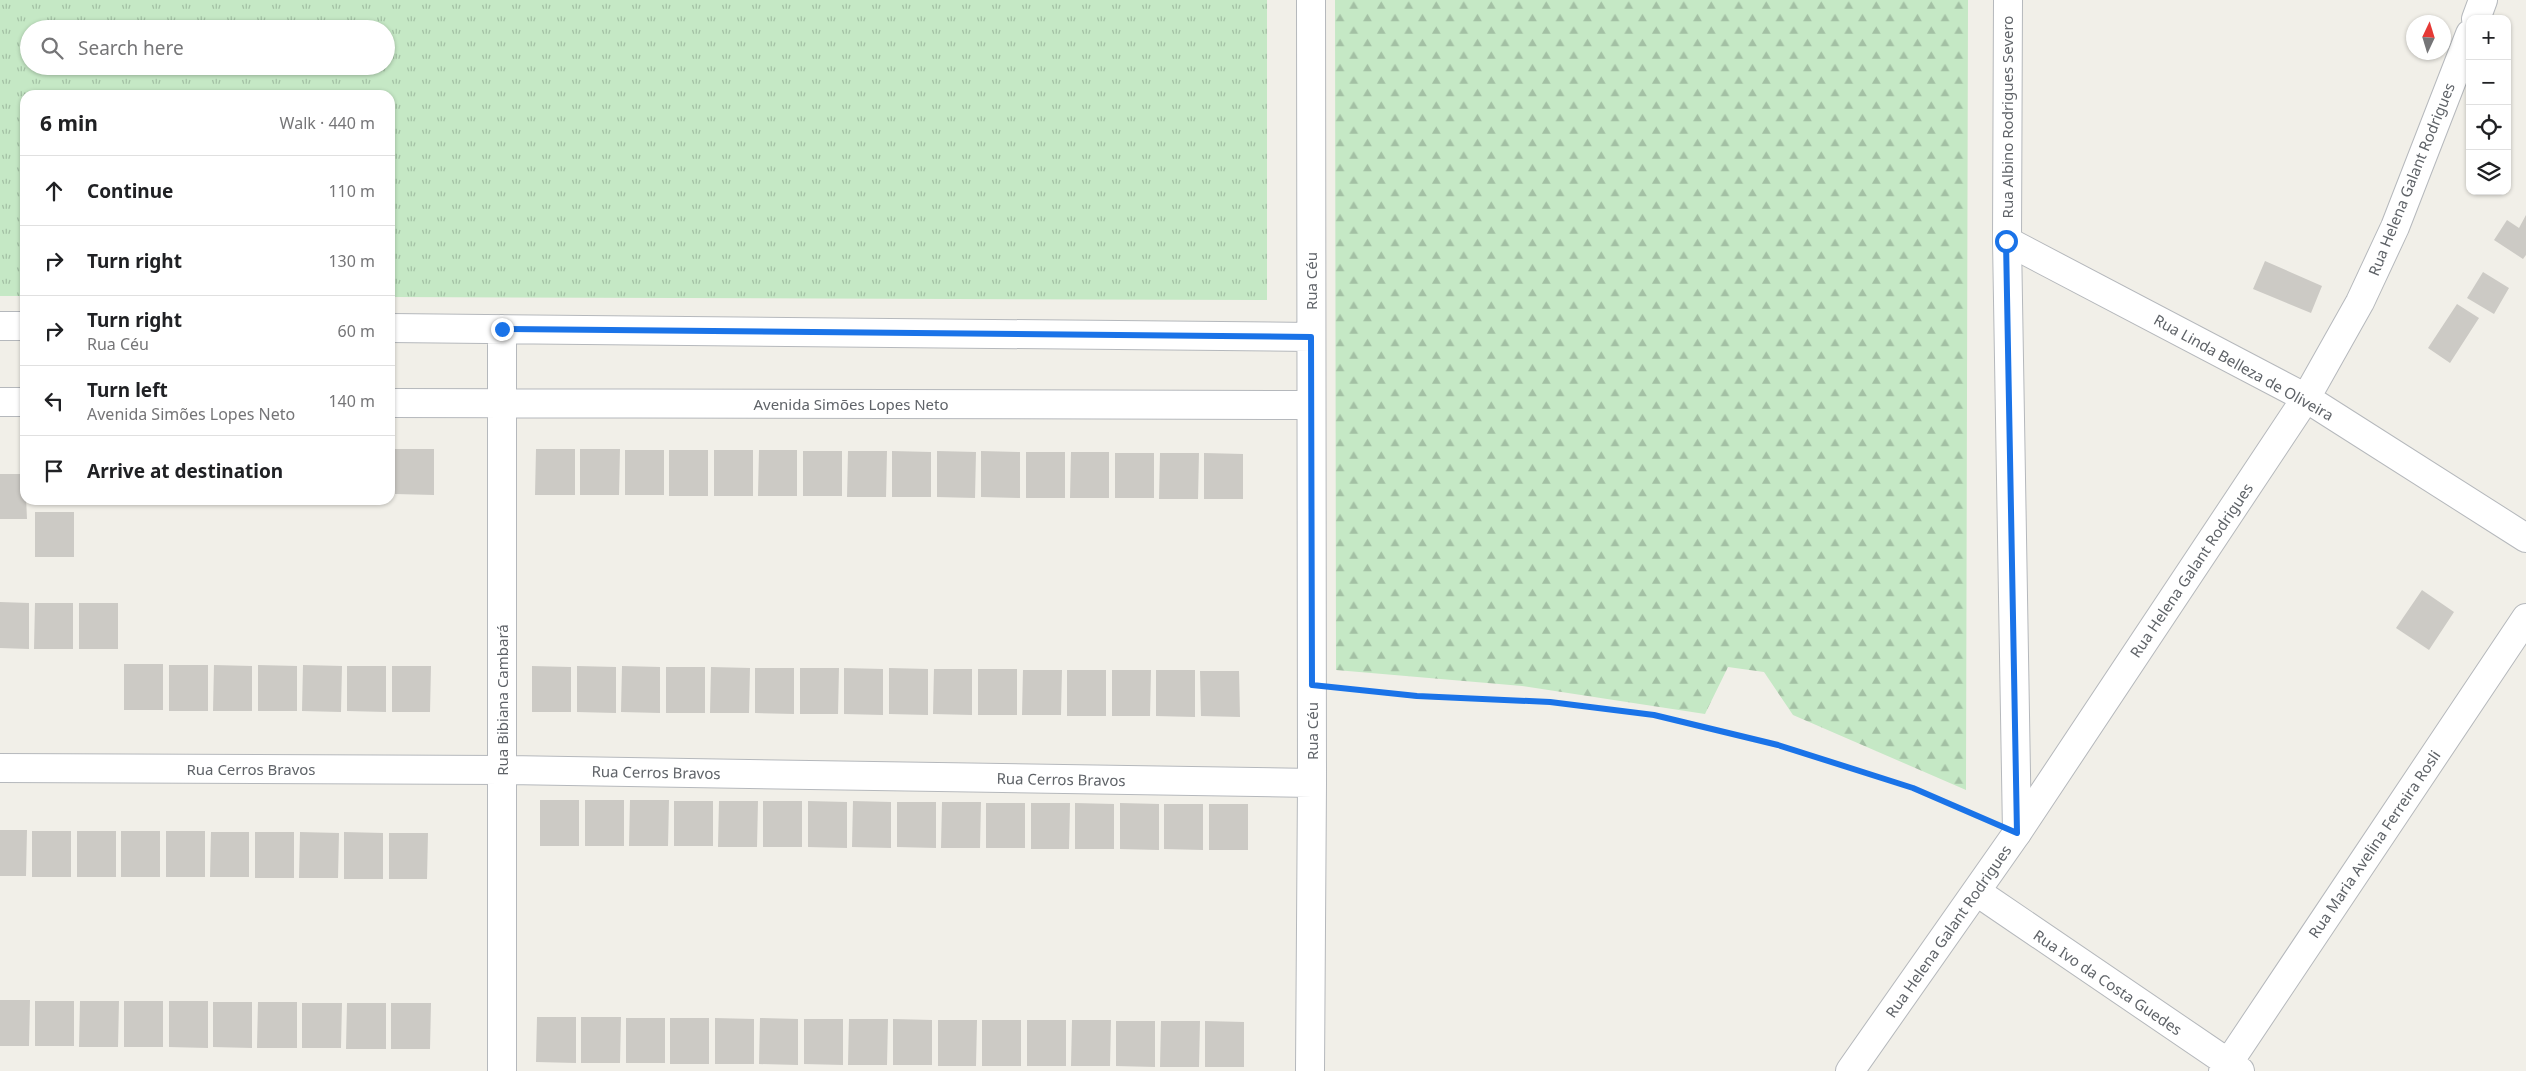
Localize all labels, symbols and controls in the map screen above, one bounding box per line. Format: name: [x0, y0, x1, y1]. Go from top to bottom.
north arrow: [2406, 15, 2451, 60]
map controls: [2466, 15, 2511, 195]
button: +: [2466, 15, 2511, 60]
street label: Rua Albino Rodrigues Severo: [1997, 16, 2017, 218]
search box: [20, 20, 395, 75]
icon: search: [38, 34, 66, 62]
text: Search here: [78, 35, 184, 61]
button: −: [2466, 60, 2511, 105]
street label: Rua Helena Galant Rodrigues: [2363, 80, 2459, 278]
button: locate: [2466, 105, 2511, 150]
text: 6 min: [40, 109, 98, 137]
text: Walk · 440 m: [280, 112, 375, 134]
button: layers: [2466, 150, 2511, 195]
icon: ahead: [40, 177, 68, 205]
text: Continue: [87, 178, 173, 204]
text: 110 m: [328, 180, 375, 202]
route start: [1995, 230, 2018, 253]
icon: right: [40, 247, 68, 275]
text: Turn right: [87, 248, 182, 274]
text: 130 m: [328, 250, 375, 272]
street label: Rua Céu: [1301, 252, 1321, 310]
text: Turn right: [87, 307, 182, 333]
street label: Rua Linda Belleza de Oliveira: [2151, 309, 2337, 425]
icon: right: [40, 317, 68, 345]
route end: [491, 318, 514, 341]
text: 60 m: [338, 320, 375, 342]
text: Rua Céu: [87, 333, 149, 355]
text: Turn left: [87, 377, 168, 403]
icon: left: [40, 387, 68, 415]
text: 140 m: [328, 390, 375, 412]
street label: Avenida Simões Lopes Neto: [753, 394, 949, 414]
text: Avenida Simões Lopes Neto: [87, 403, 295, 425]
icon: arrive: [40, 457, 68, 485]
text: Arrive at destination: [87, 458, 283, 484]
street label: Rua Helena Galant Rodrigues: [2125, 479, 2257, 661]
street label: Rua Bibiana Cambará: [492, 624, 512, 776]
street label: Rua Céu: [1302, 702, 1322, 760]
street label: Rua Maria Avelina Ferreira Rosli: [2303, 746, 2445, 942]
street label: Rua Cerros Bravos: [186, 759, 316, 779]
street label: Rua Cerros Bravos: [591, 761, 721, 783]
street label: Rua Cerros Bravos: [996, 768, 1126, 790]
street label: Rua Helena Galant Rodrigues: [1881, 841, 2015, 1021]
street label: Rua Ivo da Costa Guedes: [2030, 925, 2186, 1039]

